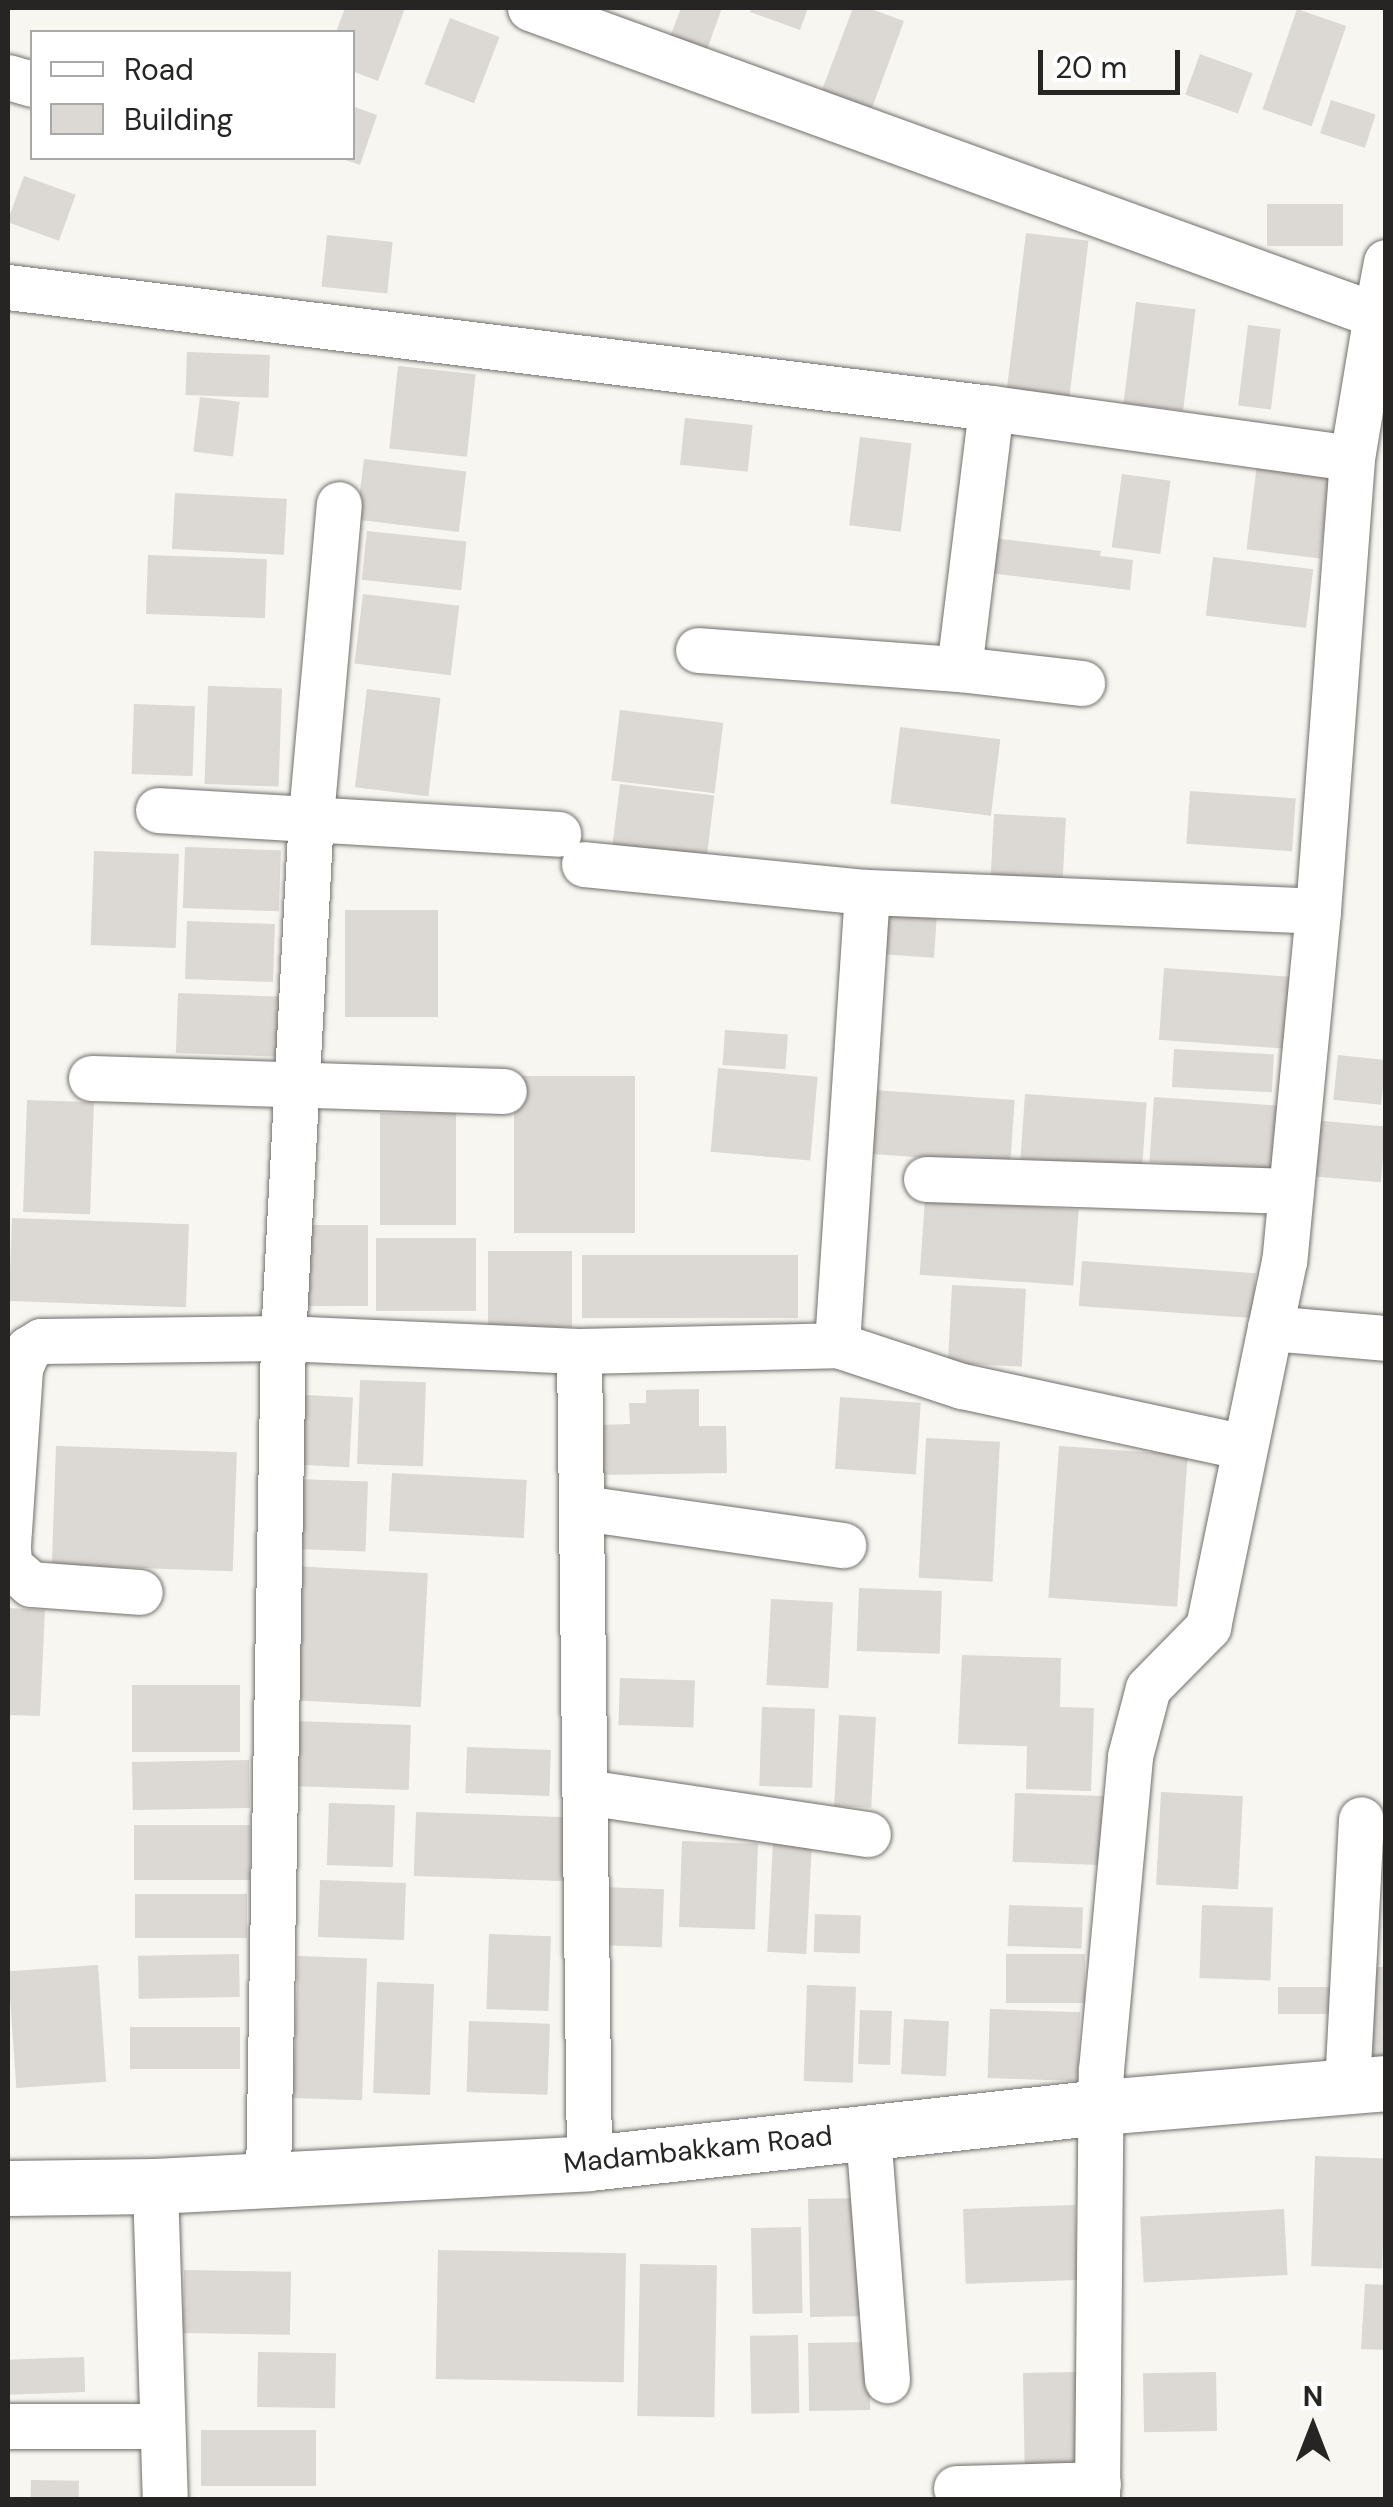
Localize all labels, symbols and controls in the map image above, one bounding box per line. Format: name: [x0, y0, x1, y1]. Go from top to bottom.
legend: [30, 30, 355, 160]
scale bar: [1043, 30, 1186, 92]
text: 20 m: [1055, 48, 1127, 87]
text: Road: [124, 50, 194, 89]
text: Building: [124, 100, 233, 139]
street label: Madambakkam Road: [562, 2119, 834, 2181]
north arrow: [1263, 2377, 1363, 2477]
text: N: [1303, 2378, 1323, 2415]

